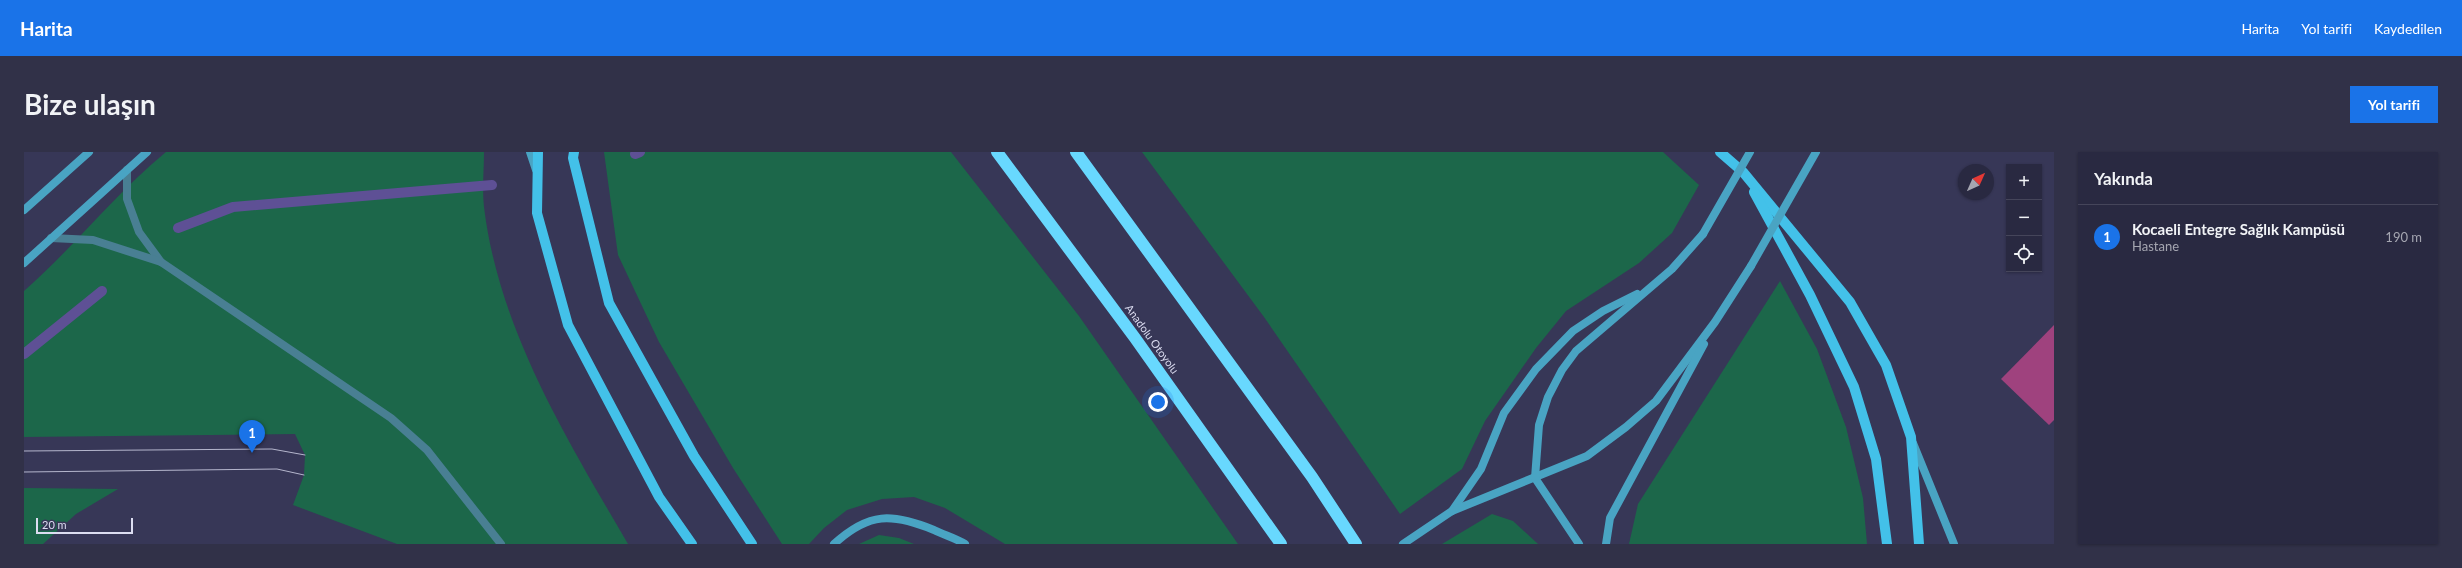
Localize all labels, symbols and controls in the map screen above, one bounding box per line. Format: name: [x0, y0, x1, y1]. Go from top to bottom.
text: Harita: [20, 17, 73, 40]
text: Harita: [2241, 20, 2279, 37]
text: Yol tarifi: [2301, 20, 2352, 37]
text: Kaydedilen: [2374, 20, 2442, 37]
button: Yol tarifi: [2350, 86, 2438, 123]
text: Bize ulaşın: [24, 87, 156, 121]
north arrow: [1958, 164, 1994, 200]
map controls: [2006, 164, 2042, 272]
button: +: [2006, 164, 2042, 200]
text: Yakında: [2094, 168, 2153, 189]
button: −: [2006, 200, 2042, 236]
text: Kocaeli Entegre Sağlık Kampüsü: [2132, 220, 2345, 238]
text: 1: [2103, 229, 2111, 245]
text: 190 m: [2385, 229, 2422, 245]
button: locate: [2006, 236, 2042, 272]
text: Hastane: [2132, 238, 2179, 254]
street label: Anadolu Otoyolu: [1123, 302, 1182, 376]
your location: [1148, 392, 1168, 412]
pin: 1: [239, 420, 265, 453]
scale bar: [36, 516, 133, 535]
text: 20 m: [42, 518, 67, 531]

